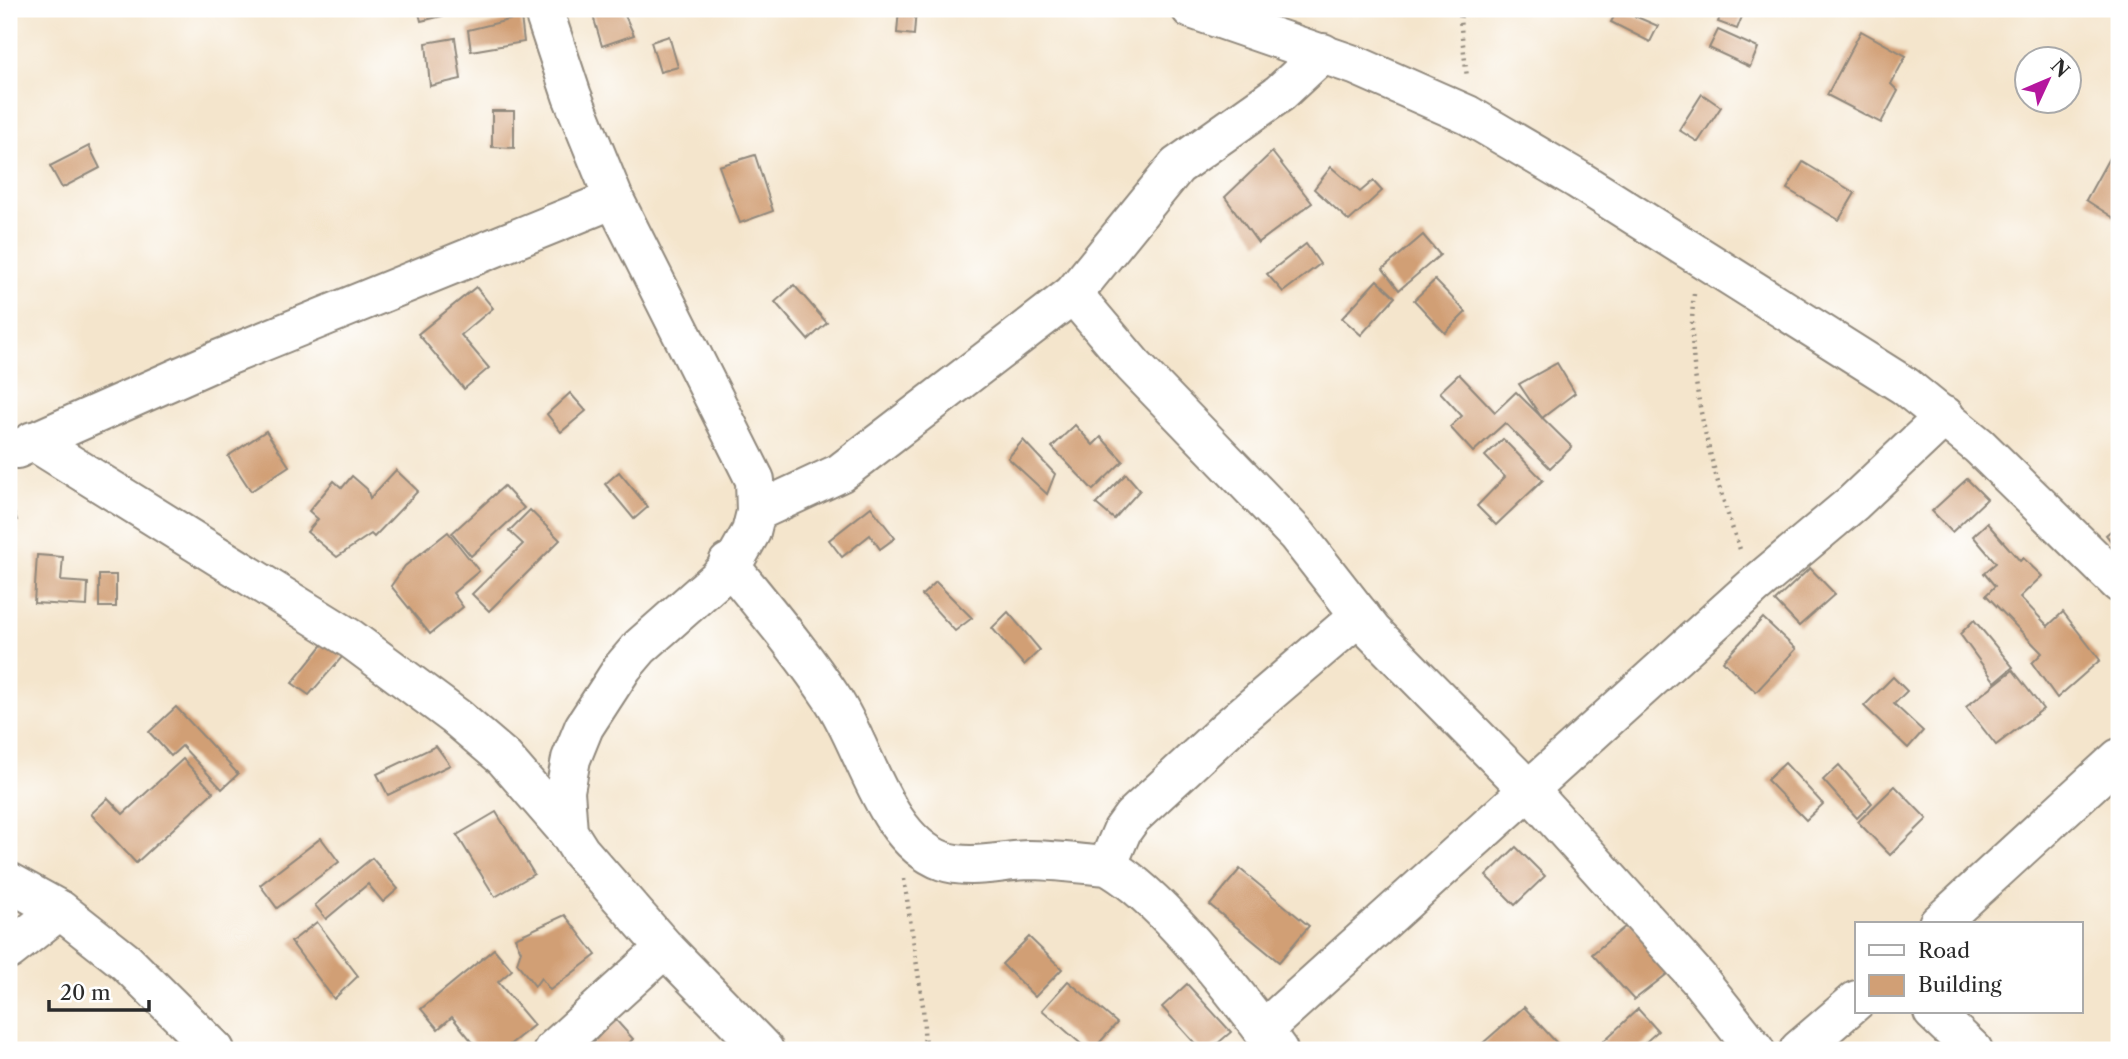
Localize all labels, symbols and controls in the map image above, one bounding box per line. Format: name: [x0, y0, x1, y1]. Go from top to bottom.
north arrow: [2012, 46, 2082, 116]
text: N: [2046, 55, 2074, 82]
legend: [1855, 922, 2082, 1014]
text: Road: [1918, 938, 1970, 963]
scale bar: [49, 968, 149, 1012]
text: Building: [1918, 972, 2003, 997]
text: 20 m: [60, 980, 111, 1005]

